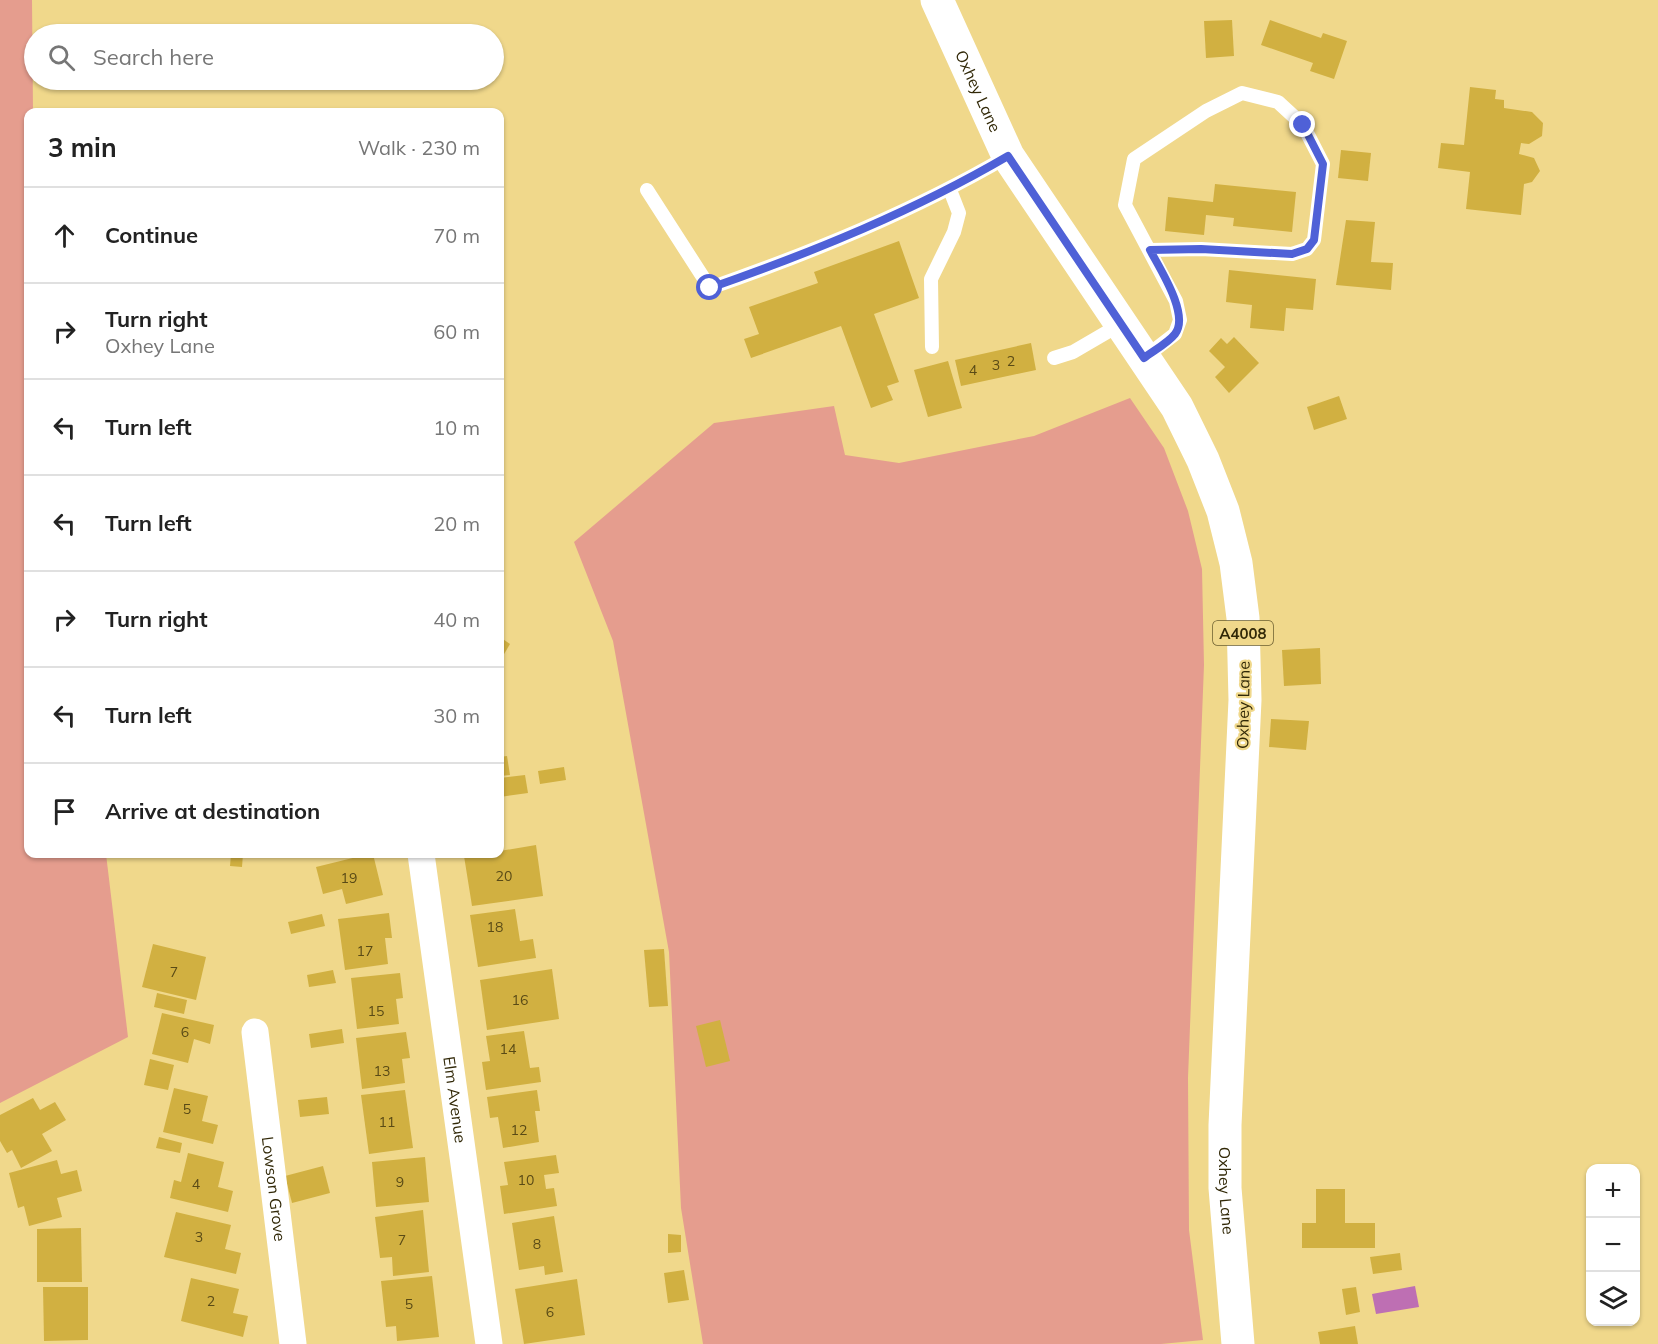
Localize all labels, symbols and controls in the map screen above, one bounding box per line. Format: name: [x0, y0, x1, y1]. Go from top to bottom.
search box: [24, 24, 504, 90]
icon: search: [45, 41, 78, 74]
text: Search here: [93, 43, 214, 71]
street label: Oxhey Lane: [951, 47, 1006, 135]
route end: [1289, 111, 1315, 137]
text: 3 min: [48, 131, 117, 164]
text: Walk · 230 m: [358, 135, 480, 160]
icon: ahead: [48, 219, 81, 252]
text: Continue: [105, 221, 198, 249]
text: 70 m: [433, 223, 480, 248]
route start: [696, 274, 722, 300]
text: Turn right: [105, 305, 208, 333]
icon: right: [48, 315, 81, 348]
text: 60 m: [433, 319, 480, 344]
text: Oxhey Lane: [105, 333, 215, 358]
house number: 2: [1007, 352, 1015, 370]
house number: 3: [992, 356, 1000, 374]
house number: 4: [969, 361, 978, 379]
icon: left: [48, 411, 81, 444]
text: Turn left: [105, 413, 192, 441]
text: 10 m: [433, 415, 480, 440]
icon: left: [48, 507, 81, 540]
text: Turn left: [105, 509, 192, 537]
text: 20 m: [433, 511, 480, 536]
icon: right: [48, 603, 81, 636]
text: Turn right: [105, 605, 208, 633]
text: 40 m: [433, 607, 480, 632]
road number: A4008: [1213, 621, 1273, 645]
street label: Oxhey Lane: [1232, 661, 1254, 749]
icon: left: [48, 699, 81, 732]
text: Turn left: [105, 701, 192, 729]
text: 30 m: [433, 703, 480, 728]
icon: arrive: [48, 795, 81, 828]
text: Arrive at destination: [105, 797, 320, 825]
house number: 20: [496, 867, 512, 885]
house number: 19: [341, 869, 357, 887]
house number: 18: [487, 918, 503, 936]
house number: 17: [357, 942, 373, 960]
house number: 7: [170, 963, 178, 981]
house number: 16: [512, 991, 528, 1009]
house number: 15: [368, 1002, 384, 1020]
house number: 6: [181, 1023, 189, 1041]
house number: 14: [500, 1040, 517, 1058]
street label: Elm Avenue: [439, 1055, 471, 1144]
house number: 13: [374, 1062, 390, 1080]
house number: 5: [183, 1100, 191, 1118]
house number: 11: [379, 1113, 395, 1131]
house number: 12: [511, 1121, 527, 1139]
street label: Lowson Grove: [258, 1135, 290, 1242]
street label: Oxhey Lane: [1215, 1147, 1239, 1235]
map controls: [1586, 1164, 1640, 1326]
button: +: [1586, 1164, 1640, 1218]
house number: 10: [518, 1171, 534, 1189]
house number: 9: [396, 1173, 404, 1191]
house number: 4: [192, 1175, 201, 1193]
button: −: [1586, 1218, 1640, 1272]
house number: 3: [195, 1228, 203, 1246]
house number: 7: [398, 1231, 406, 1249]
house number: 8: [533, 1235, 541, 1253]
button: layers: [1586, 1272, 1640, 1326]
house number: 2: [207, 1292, 215, 1310]
house number: 5: [405, 1295, 413, 1313]
house number: 6: [546, 1303, 554, 1321]

